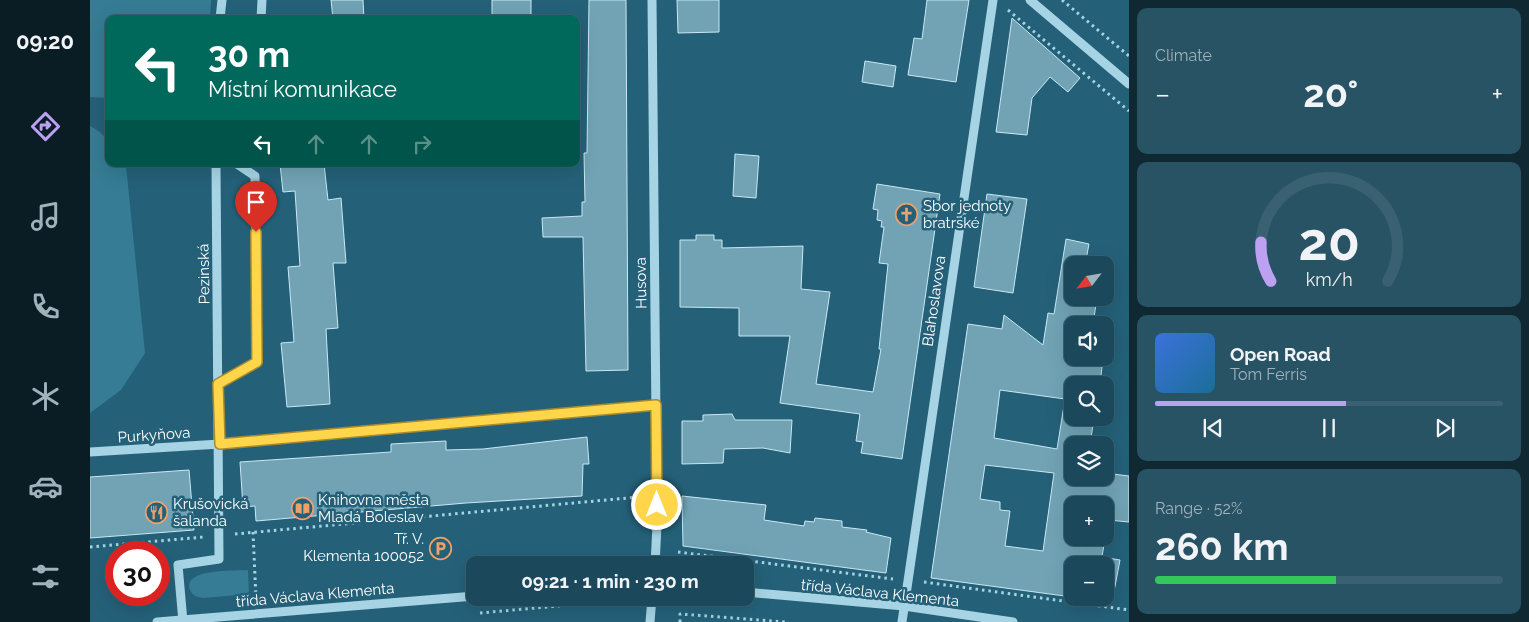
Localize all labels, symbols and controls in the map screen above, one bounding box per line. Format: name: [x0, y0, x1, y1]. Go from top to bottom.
text: 09:20: [16, 28, 74, 54]
text: 30 m: [208, 34, 290, 75]
icon: left: [125, 35, 190, 100]
text: Climate: [1155, 46, 1212, 65]
text: 20°: [1303, 71, 1358, 116]
text: Místní komunikace: [208, 76, 397, 102]
text: −: [1155, 78, 1170, 111]
text: +: [1491, 78, 1503, 111]
icon: directions: [28, 109, 63, 144]
icon: left: [249, 130, 277, 158]
icon: ahead: [302, 130, 330, 158]
icon: ahead: [355, 130, 383, 158]
icon: right: [408, 130, 436, 158]
pin: [235, 181, 277, 232]
icon: arrive: [242, 188, 270, 216]
place label: Sbor jednoty bratrské: [923, 197, 1011, 232]
icon: music: [28, 199, 63, 234]
church icon: Sbor jednoty bratrské: [895, 203, 919, 227]
text: 20: [1298, 211, 1360, 272]
street label: Pezinská: [194, 244, 214, 304]
street label: Blahoslavova: [919, 254, 949, 348]
north arrow: [1064, 256, 1114, 306]
map controls: [1064, 256, 1114, 606]
street label: Husova: [632, 257, 650, 309]
text: km/h: [1305, 269, 1353, 290]
icon: phone: [28, 289, 63, 324]
button: sound: [1064, 316, 1114, 366]
text: Open Road: [1230, 343, 1331, 365]
text: Tom Ferris: [1230, 365, 1307, 384]
button: search: [1064, 376, 1114, 426]
icon: climate: [28, 379, 63, 414]
icon: previous: [1199, 414, 1227, 442]
icon: pause: [1315, 414, 1343, 442]
icon: next: [1431, 414, 1459, 442]
street label: Purkyňova: [117, 423, 191, 447]
button: layers: [1064, 436, 1114, 486]
icon: car: [28, 469, 63, 504]
position arrow: [630, 478, 682, 530]
place label: Knihovna města Mladá Boleslav: [318, 491, 429, 526]
place label: Krušovická šalanda: [173, 495, 248, 530]
button: +: [1064, 496, 1114, 546]
library icon: Knihovna města Mladá Boleslav: [290, 497, 314, 521]
text: Range · 52%: [1155, 499, 1242, 518]
restaurant icon: Krušovická šalanda: [145, 501, 169, 525]
text: 260 km: [1155, 524, 1289, 569]
place label: Tř. V. Klementa 100052: [303, 530, 424, 565]
parking icon: Tř. V. Klementa 100052: [428, 536, 452, 560]
speed limit sign: 30: [105, 541, 170, 606]
button: −: [1064, 556, 1114, 606]
icon: filters: [28, 559, 63, 594]
text: 09:21 · 1 min · 230 m: [521, 570, 699, 592]
street label: třída Václava Klementa: [800, 576, 960, 610]
street label: třída Václava Klementa: [235, 579, 395, 611]

